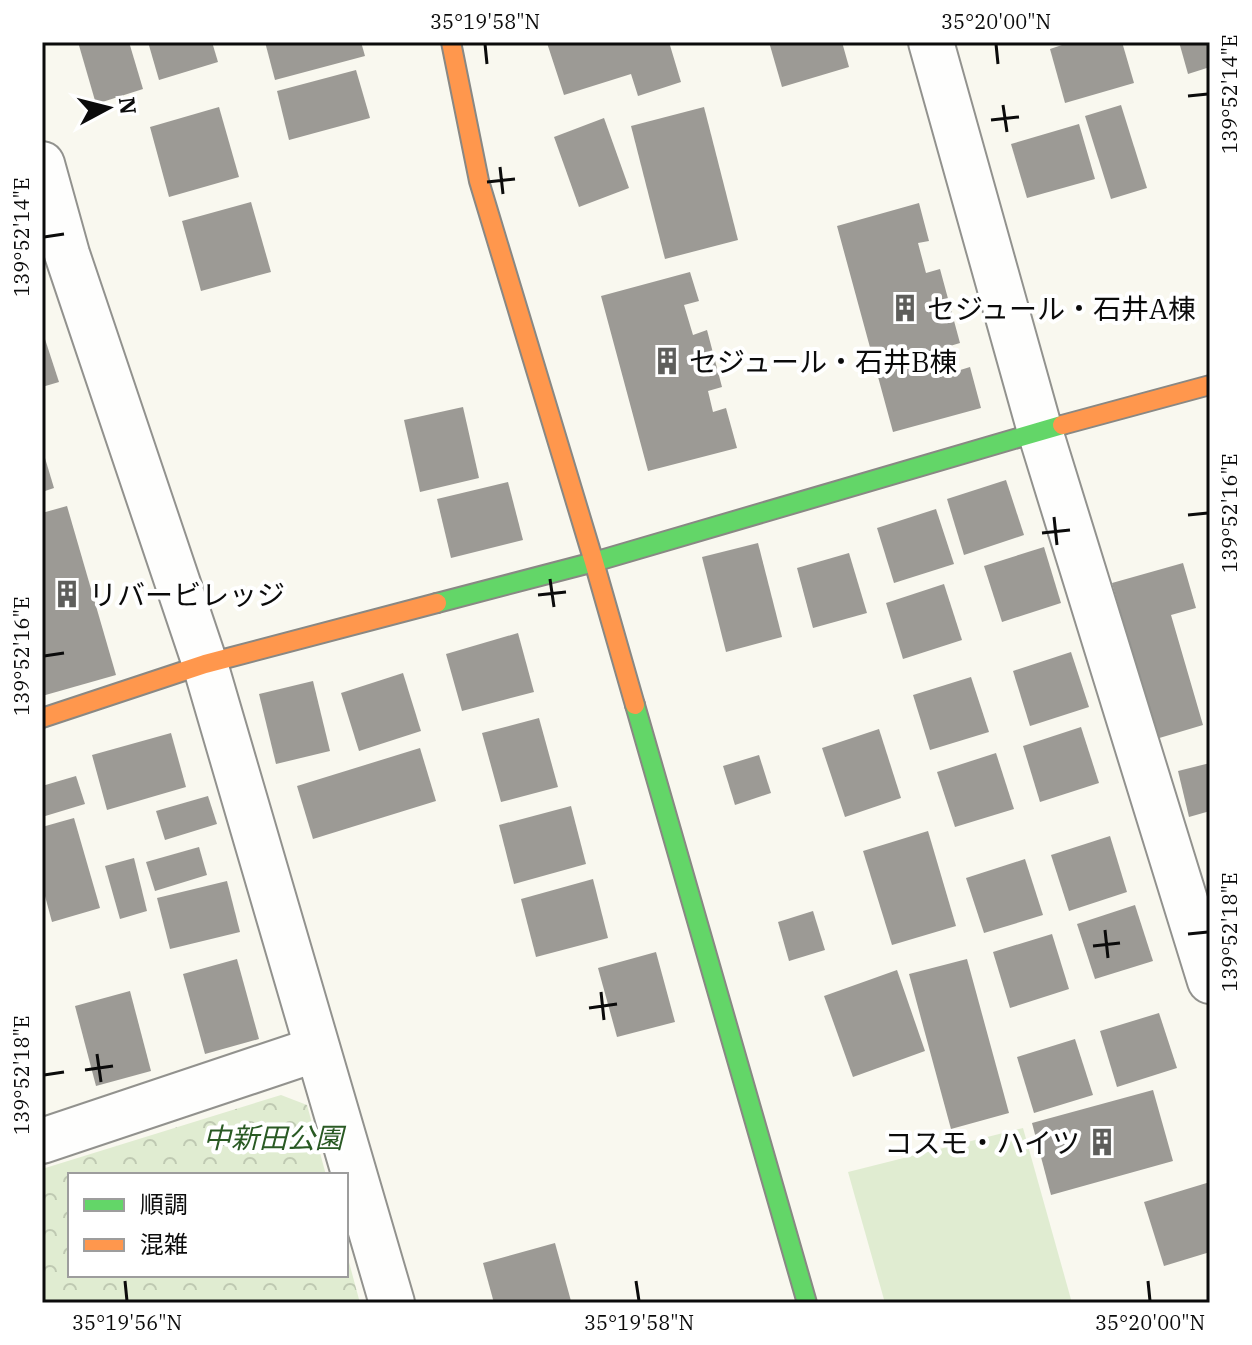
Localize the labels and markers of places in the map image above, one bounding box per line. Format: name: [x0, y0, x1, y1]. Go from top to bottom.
place label: セジュール・石井A棟: [927, 290, 1196, 327]
building icon: セジュール・石井A棟: [890, 293, 920, 323]
place label: セジュール・石井B棟: [689, 343, 958, 380]
building icon: セジュール・石井B棟: [652, 346, 682, 376]
place label: リバービレッジ: [89, 576, 285, 613]
building icon: リバービレッジ: [52, 579, 82, 609]
place label: コスモ・ハイツ: [885, 1124, 1080, 1161]
building icon: コスモ・ハイツ: [1087, 1127, 1117, 1157]

